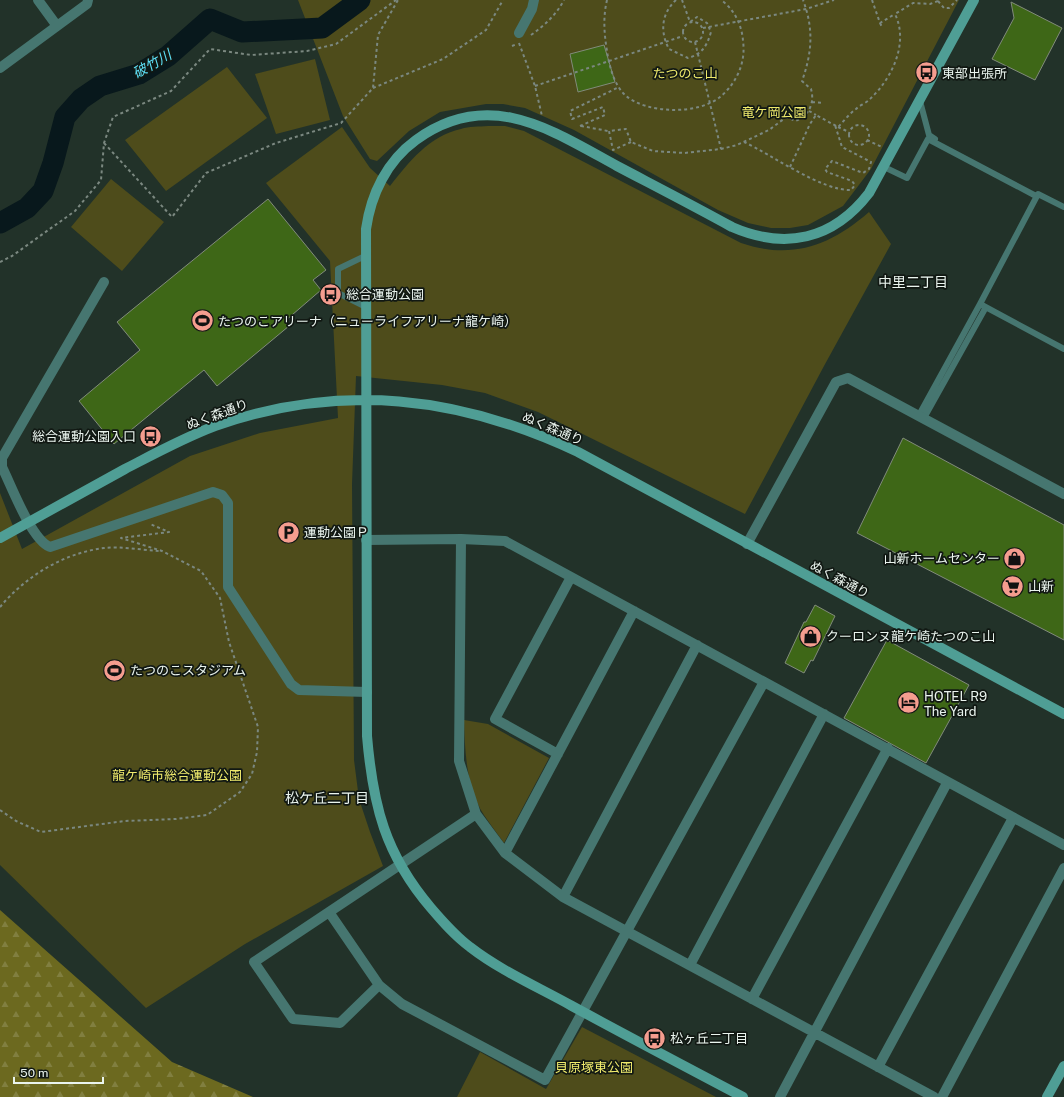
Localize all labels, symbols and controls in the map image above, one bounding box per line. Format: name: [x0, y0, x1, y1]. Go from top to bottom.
water label: 破竹川: [130, 46, 176, 81]
bus stop icon: 東部出張所: [913, 60, 939, 86]
park label: たつのこ山: [652, 66, 718, 81]
place label: 東部出張所: [942, 66, 1007, 81]
park label: 竜ケ岡公園: [741, 105, 807, 120]
district label: 中里二丁目: [878, 274, 948, 290]
bus stop icon: 総合運動公園: [317, 281, 343, 307]
place label: 総合運動公園: [346, 287, 424, 302]
sports icon: たつのこアリーナ（ニューライフアリーナ龍ケ崎）: [189, 308, 215, 334]
place label: たつのこアリーナ（ニューライフアリーナ龍ケ崎）: [218, 314, 517, 329]
street label: ぬく森通り: [184, 396, 250, 433]
street label: ぬく森通り: [520, 409, 586, 448]
bus stop icon: 総合運動公園入口: [138, 423, 164, 449]
place label: 総合運動公園入口: [32, 429, 136, 444]
parking icon: 運動公園Ｐ: [275, 519, 301, 545]
place label: 運動公園Ｐ: [304, 525, 369, 540]
shop icon: 山新ホームセンター: [1002, 545, 1028, 571]
place label: 山新ホームセンター: [883, 551, 1000, 566]
street label: ぬく森通り: [808, 558, 872, 601]
supermarket icon: 山新: [999, 573, 1025, 599]
place label: 山新: [1028, 579, 1054, 594]
shop icon: クーロンヌ龍ケ崎たつのこ山: [798, 623, 824, 649]
place label: クーロンヌ龍ケ崎たつのこ山: [826, 629, 995, 644]
sports icon: たつのこスタジアム: [101, 657, 127, 683]
place label: たつのこスタジアム: [130, 663, 246, 678]
place label: HOTEL R9 The Yard: [924, 689, 987, 719]
hotel icon: HOTEL R9 The Yard: [895, 690, 921, 716]
park label: 龍ケ崎市総合運動公園: [112, 768, 242, 783]
district label: 松ケ丘二丁目: [285, 790, 369, 806]
bus stop icon: 松ヶ丘二丁目: [641, 1025, 667, 1051]
place label: 松ヶ丘二丁目: [670, 1031, 748, 1046]
scale bar: [14, 1059, 103, 1085]
park label: 貝原塚東公園: [555, 1060, 633, 1075]
text: 50 m: [20, 1066, 48, 1080]

